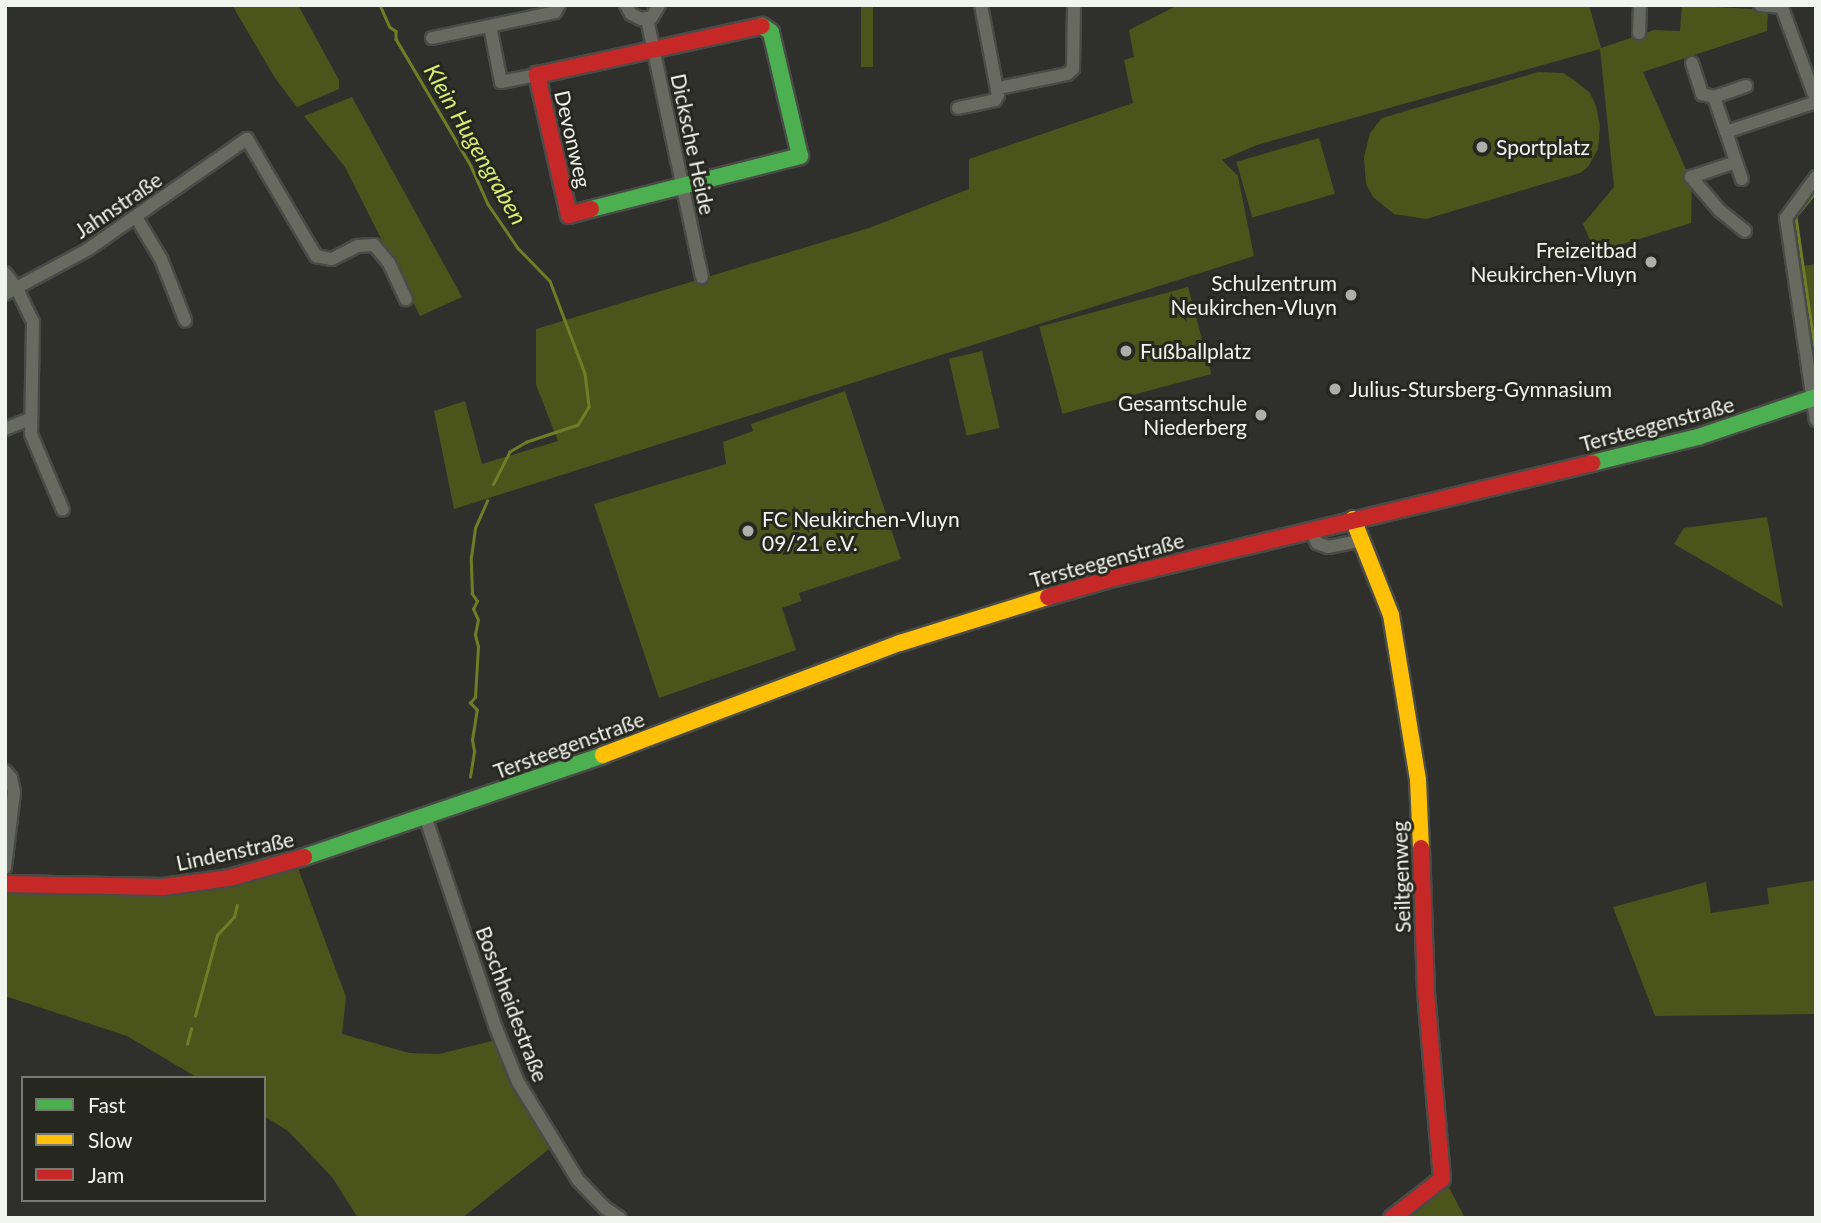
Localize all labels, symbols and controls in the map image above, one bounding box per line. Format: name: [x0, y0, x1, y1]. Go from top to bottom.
water label: Klein Hugengraben: [419, 59, 533, 229]
street label: Dicksche Heide: [666, 71, 720, 217]
street label: Devonweg: [550, 88, 596, 190]
place label: Sportplatz: [1496, 134, 1590, 160]
marker: Sportplatz: [1474, 139, 1490, 155]
street label: Jahnstraße: [69, 167, 167, 243]
place label: Freizeitbad Neukirchen-Vluyn: [1471, 237, 1637, 287]
marker: Freizeitbad Neukirchen-Vluyn: [1643, 254, 1659, 270]
place label: Schulzentrum Neukirchen-Vluyn: [1171, 270, 1337, 320]
marker: Schulzentrum Neukirchen-Vluyn: [1343, 287, 1359, 303]
place label: Fußballplatz: [1140, 338, 1251, 364]
marker: Fußballplatz: [1118, 343, 1134, 359]
place label: Julius-Stursberg-Gymnasium: [1349, 376, 1612, 402]
marker: Julius-Stursberg-Gymnasium: [1327, 381, 1343, 397]
place label: Gesamtschule Niederberg: [1118, 390, 1247, 440]
street label: Tersteegenstraße: [1577, 391, 1737, 457]
marker: Gesamtschule Niederberg: [1253, 407, 1269, 423]
place label: FC Neukirchen-Vluyn 09/21 e.V.: [762, 506, 960, 556]
marker: FC Neukirchen-Vluyn 09/21 e.V.: [740, 523, 756, 539]
street label: Tersteegenstraße: [1027, 527, 1187, 593]
street label: Tersteegenstraße: [490, 706, 648, 784]
street label: Seiltgenweg: [1386, 821, 1416, 933]
street label: Lindenstraße: [174, 826, 296, 876]
street label: Boschheidestraße: [471, 923, 553, 1085]
legend: [21, 1076, 266, 1202]
text: Fast: [88, 1092, 125, 1117]
text: Slow: [88, 1127, 132, 1152]
text: Jam: [88, 1162, 124, 1187]

